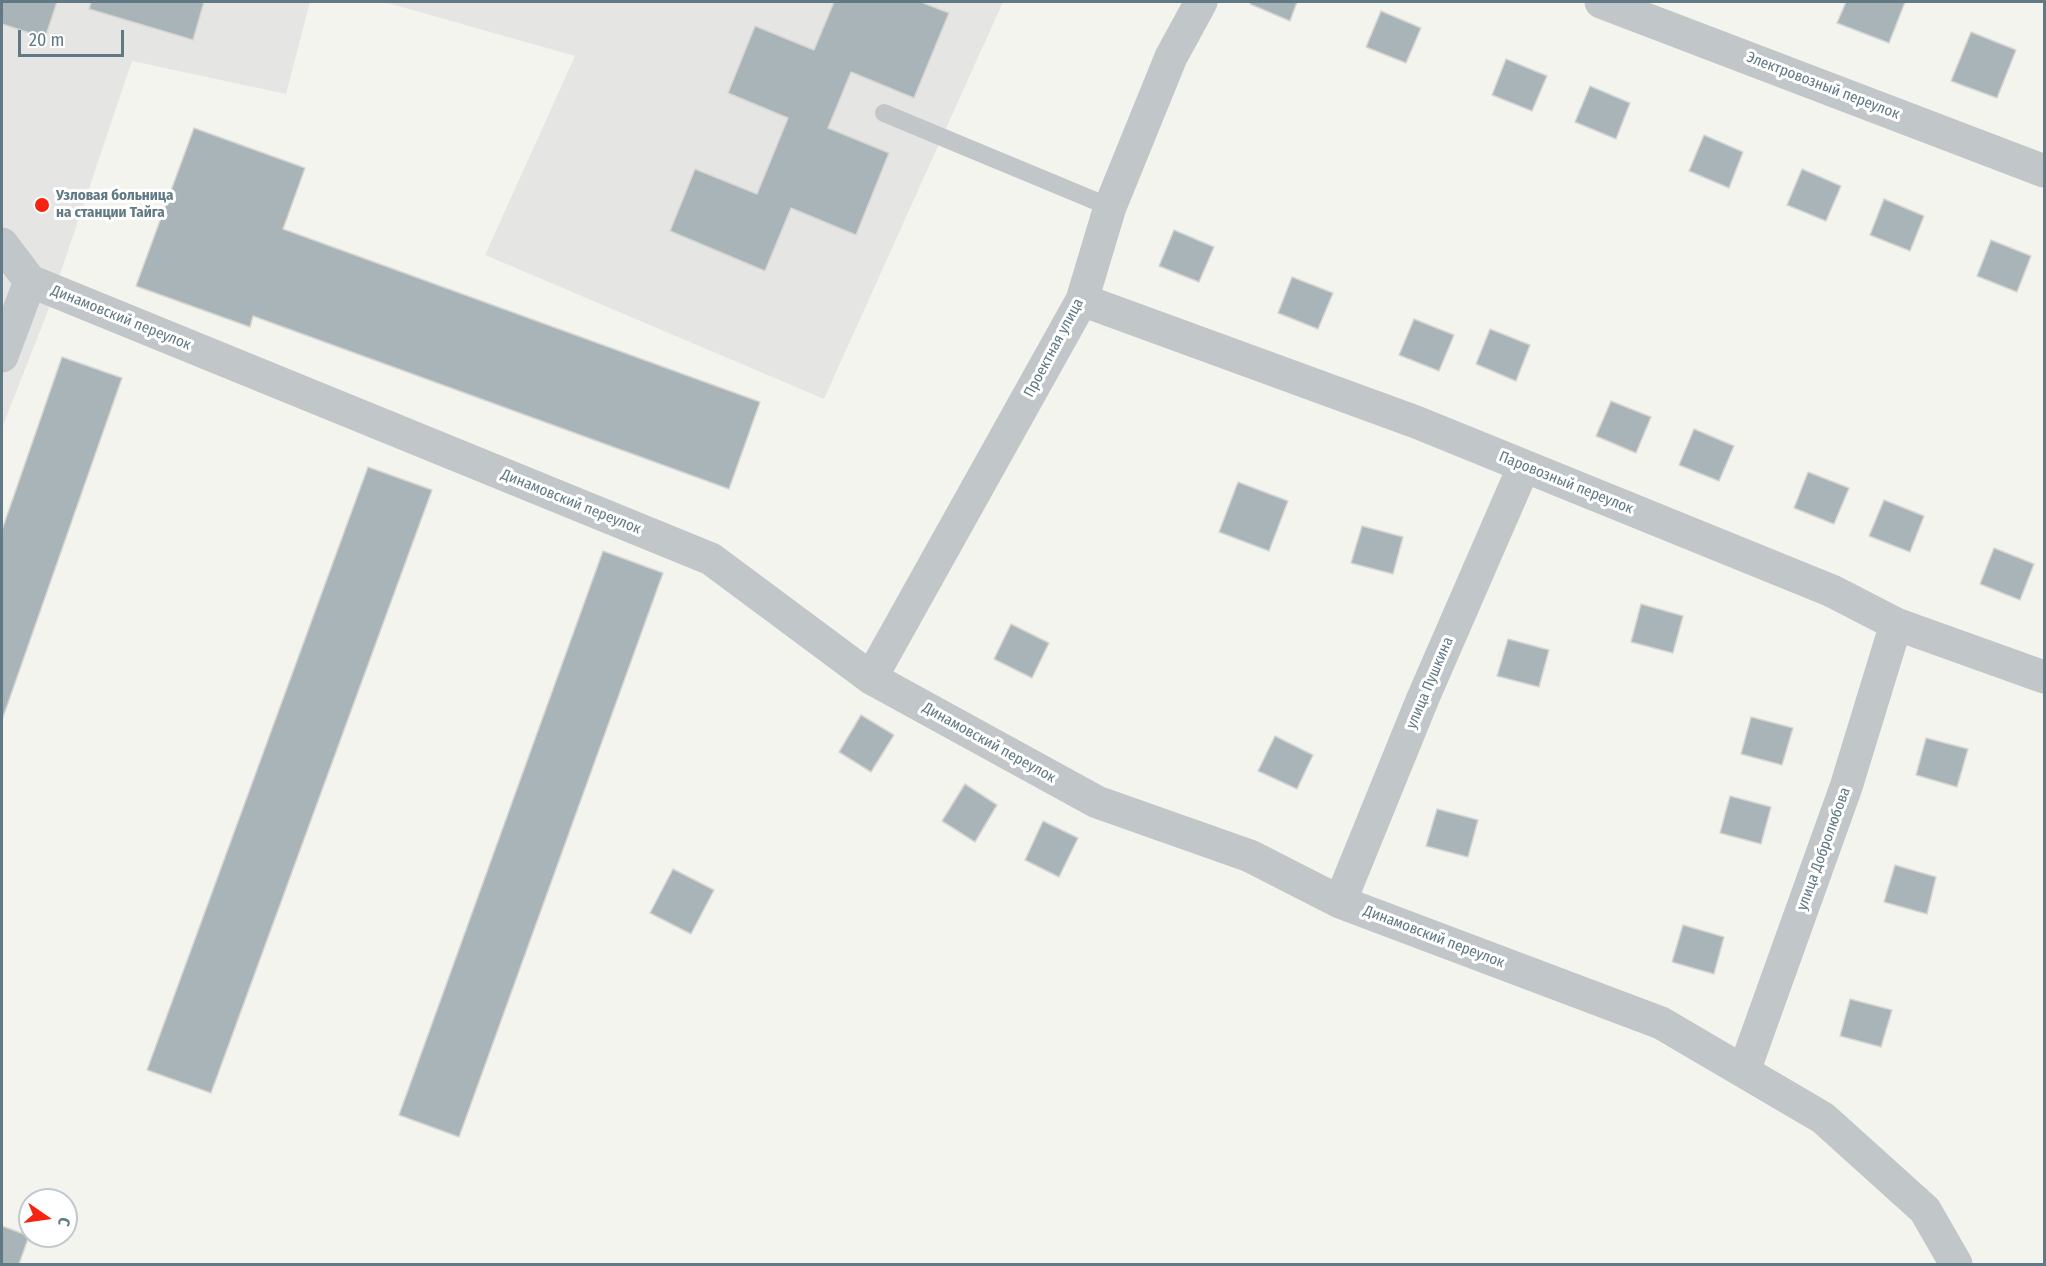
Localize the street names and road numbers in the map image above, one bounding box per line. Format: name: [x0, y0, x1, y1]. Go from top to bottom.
street label: Электровозный переулок: [1744, 49, 1902, 123]
street label: Динамовский переулок: [48, 282, 194, 354]
street label: Проектная улица: [1020, 296, 1088, 400]
street label: Паровозный переулок: [1496, 448, 1636, 518]
street label: Динамовский переулок: [498, 466, 644, 538]
street label: улица Пушкина: [1403, 634, 1457, 732]
street label: Динамовский переулок: [919, 699, 1059, 787]
street label: улица Добролюбова: [1793, 785, 1855, 913]
street label: Динамовский переулок: [1361, 902, 1507, 972]

